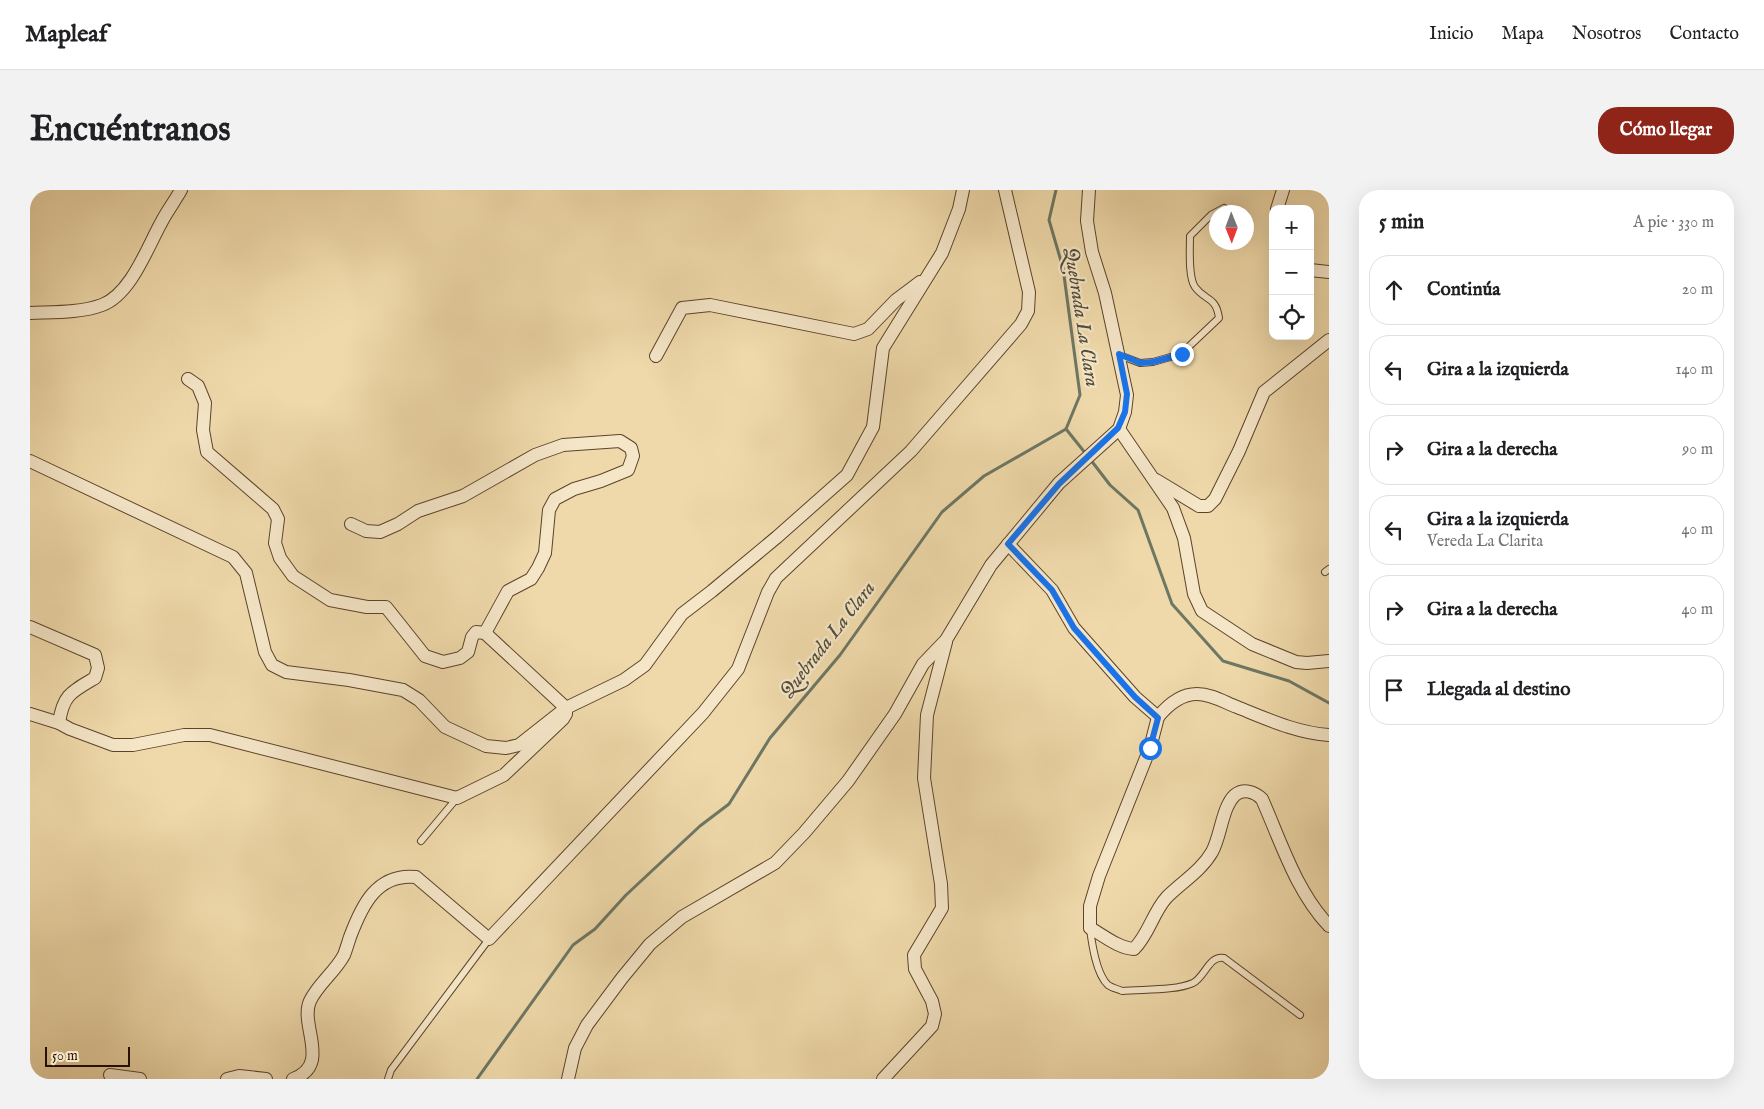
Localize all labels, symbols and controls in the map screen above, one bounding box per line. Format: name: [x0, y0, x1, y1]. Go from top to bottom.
text: Mapleaf: [25, 19, 107, 50]
text: Inicio: [1429, 23, 1474, 46]
text: Mapa: [1502, 23, 1544, 46]
text: Nosotros: [1572, 23, 1641, 46]
text: Contacto: [1669, 23, 1739, 46]
button: Cómo llegar: [1598, 107, 1734, 154]
text: Encuéntranos: [30, 108, 230, 153]
north arrow: [1209, 205, 1254, 250]
map controls: [1269, 205, 1314, 340]
button: +: [1269, 205, 1314, 250]
text: 5 min: [1379, 209, 1424, 236]
text: A pie · 330 m: [1633, 213, 1714, 233]
water label: Quebrada La Clara: [1057, 245, 1104, 389]
button: −: [1269, 250, 1314, 295]
icon: ahead: [1380, 276, 1408, 304]
text: Continúa: [1427, 278, 1501, 302]
text: 20 m: [1682, 280, 1713, 300]
button: locate: [1269, 295, 1314, 340]
route end: [1171, 343, 1194, 366]
icon: left: [1380, 356, 1408, 384]
text: Gira a la izquierda: [1427, 358, 1569, 382]
text: 140 m: [1675, 360, 1713, 380]
icon: right: [1380, 436, 1408, 464]
text: Gira a la derecha: [1427, 438, 1557, 462]
text: 90 m: [1682, 440, 1713, 460]
text: Gira a la izquierda: [1427, 508, 1569, 532]
icon: left: [1380, 516, 1408, 544]
text: 40 m: [1681, 520, 1713, 540]
text: Vereda La Clarita: [1427, 532, 1543, 552]
water label: Quebrada La Clara: [775, 577, 882, 704]
icon: right: [1380, 596, 1408, 624]
text: Gira a la derecha: [1427, 598, 1557, 622]
text: 40 m: [1681, 600, 1713, 620]
icon: arrive: [1380, 676, 1408, 704]
text: Llegada al destino: [1427, 678, 1570, 702]
route start: [1139, 737, 1162, 760]
scale bar: [45, 1044, 130, 1067]
text: 50 m: [52, 1047, 78, 1065]

